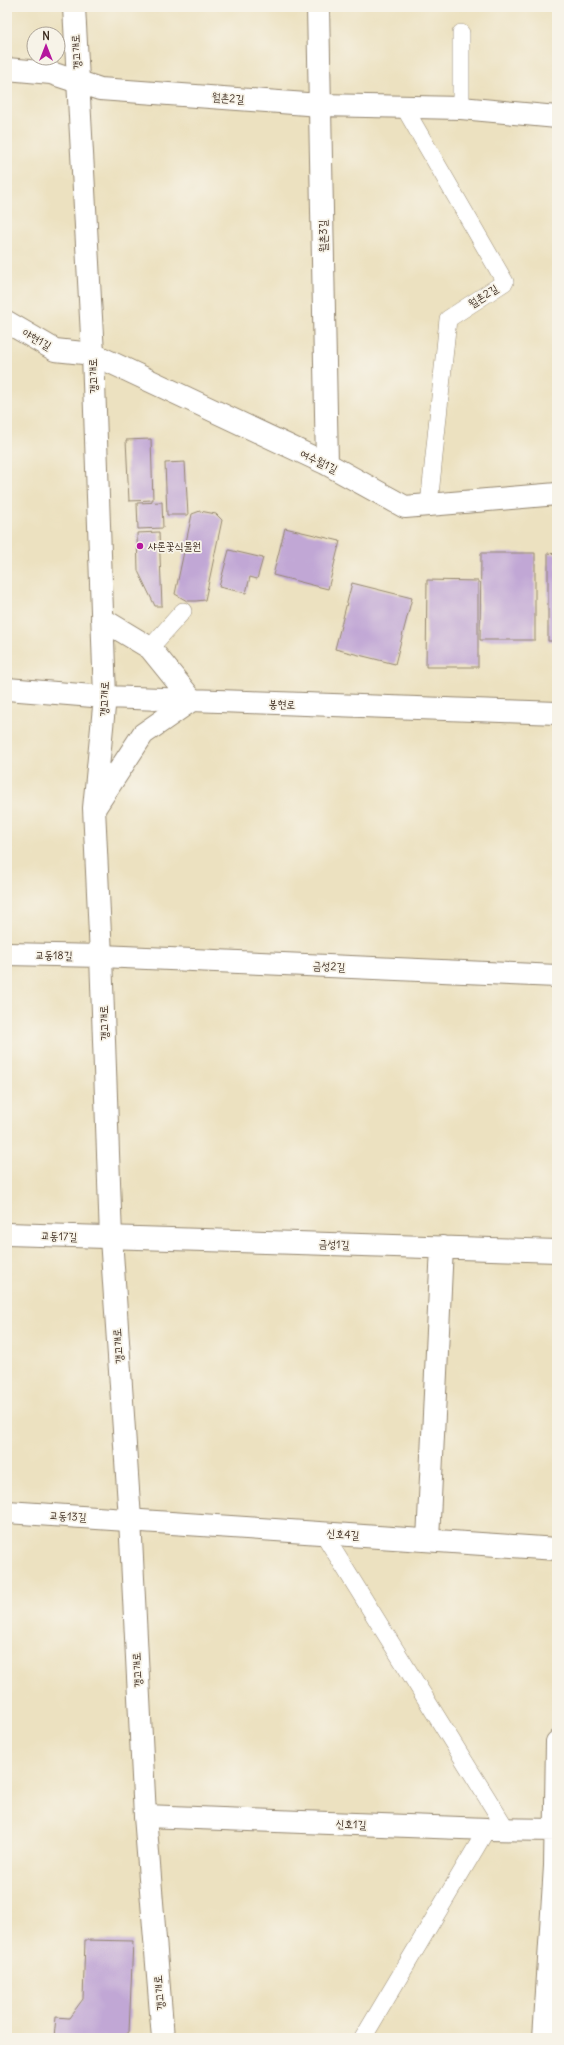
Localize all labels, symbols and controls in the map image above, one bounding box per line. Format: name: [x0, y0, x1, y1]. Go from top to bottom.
north arrow: [26, 26, 66, 66]
text: N: [42, 29, 50, 43]
street label: 갱고개로: [68, 34, 84, 70]
street label: 월촌2길: [211, 90, 245, 106]
street label: 월촌3길: [316, 219, 330, 253]
street label: 월촌2길: [466, 281, 501, 311]
street label: 야현1길: [20, 325, 54, 353]
street label: 갱고개로: [85, 358, 101, 394]
street label: 여수월1길: [298, 446, 340, 476]
place label: 샤론꽃식물원: [148, 539, 201, 553]
marker: 샤론꽃식물원: [135, 541, 145, 551]
street label: 갱고개로: [96, 681, 112, 717]
street label: 봉현로: [268, 697, 296, 711]
street label: 교동18길: [35, 948, 73, 962]
street label: 금성2길: [312, 958, 346, 974]
street label: 갱고개로: [96, 1005, 112, 1041]
street label: 교동17길: [41, 1228, 78, 1244]
street label: 금성1길: [318, 1236, 350, 1252]
street label: 갱고개로: [110, 1328, 126, 1364]
street label: 교동13길: [49, 1508, 87, 1524]
street label: 신호4길: [326, 1526, 360, 1542]
street label: 갱고개로: [129, 1652, 145, 1688]
street label: 신호1길: [335, 1816, 367, 1832]
street label: 갱고개로: [150, 1975, 168, 2011]

